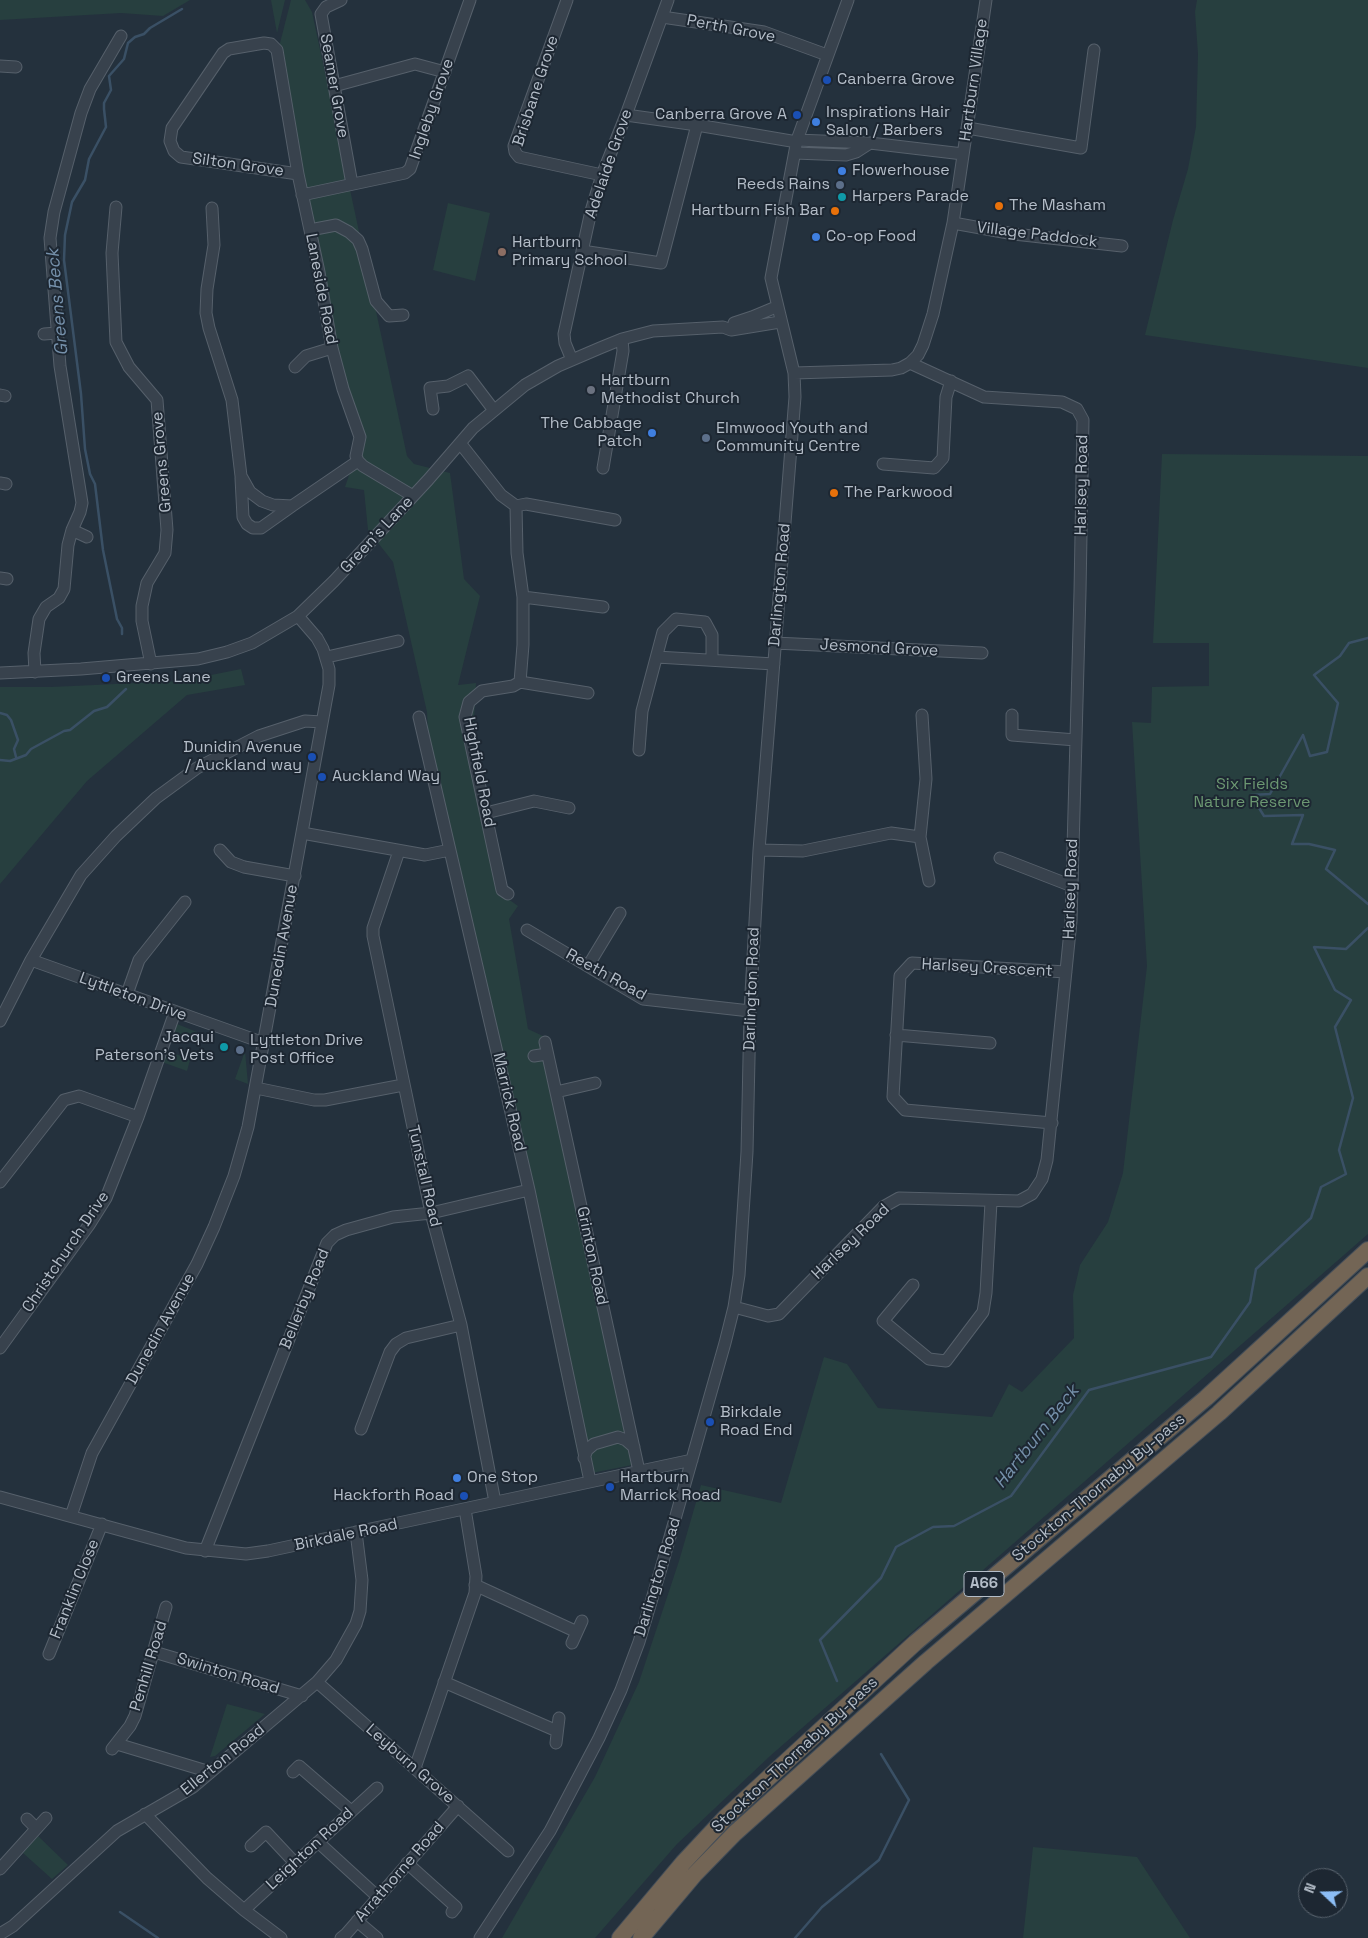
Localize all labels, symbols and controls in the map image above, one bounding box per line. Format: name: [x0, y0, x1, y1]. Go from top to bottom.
street label: Perth Grove: [685, 11, 777, 47]
street label: Hartburn Village: [956, 18, 992, 142]
street label: Seamer Grove: [315, 32, 353, 140]
street label: Brisbane Grove: [509, 33, 563, 149]
street label: Ingleby Grove: [406, 56, 458, 162]
place label: Canberra Grove: [837, 70, 955, 90]
marker: Canberra Grove: [821, 74, 833, 86]
place label: Inspirations Hair Salon / Barbers: [826, 103, 950, 141]
place label: Canberra Grove A: [655, 105, 787, 125]
street label: Adelaide Grove: [581, 107, 637, 221]
marker: Canberra Grove A: [791, 109, 803, 121]
marker: Inspirations Hair Salon / Barbers: [810, 116, 822, 128]
street label: Silton Grove: [191, 149, 285, 181]
place label: Flowerhouse: [852, 161, 950, 181]
marker: Flowerhouse: [836, 165, 848, 177]
place label: Reeds Rains: [737, 175, 830, 195]
marker: Reeds Rains: [834, 179, 846, 191]
place label: Harpers Parade: [852, 187, 969, 207]
marker: Harpers Parade: [836, 191, 848, 203]
place label: The Masham: [1009, 196, 1106, 216]
marker: The Masham: [993, 200, 1005, 212]
place label: Hartburn Fish Bar: [691, 201, 825, 221]
marker: Hartburn Fish Bar: [829, 205, 841, 217]
street label: Village Paddock: [975, 218, 1099, 252]
place label: Co-op Food: [826, 227, 916, 247]
marker: Co-op Food: [810, 231, 822, 243]
street label: Laneside Road: [301, 232, 341, 346]
place label: Hartburn Primary School: [512, 233, 627, 271]
marker: Hartburn Primary School: [496, 246, 508, 258]
water label: Greens Beck: [43, 247, 73, 357]
place label: Hartburn Methodist Church: [601, 371, 740, 409]
marker: Hartburn Methodist Church: [585, 384, 597, 396]
street label: Greens Grove: [148, 411, 176, 513]
place label: The Cabbage Patch: [540, 414, 642, 452]
place label: Elmwood Youth and Community Centre: [716, 419, 868, 457]
marker: The Cabbage Patch: [646, 427, 658, 439]
marker: Elmwood Youth and Community Centre: [700, 432, 712, 444]
street label: Harlsey Road: [1072, 434, 1092, 536]
place label: The Parkwood: [844, 483, 953, 503]
marker: The Parkwood: [828, 487, 840, 499]
street label: Green's Lane: [336, 493, 418, 577]
street label: Darlington Road: [765, 522, 795, 648]
street label: Jesmond Grove: [819, 635, 939, 661]
place label: Greens Lane: [116, 668, 211, 688]
marker: Greens Lane: [100, 672, 112, 684]
street label: Highfield Road: [459, 715, 499, 829]
place label: Dunidin Avenue / Auckland way: [183, 738, 302, 776]
marker: Dunidin Avenue / Auckland way: [306, 751, 318, 763]
place label: Auckland Way: [332, 767, 440, 787]
marker: Auckland Way: [316, 771, 328, 783]
park label: Six Fields Nature Reserve: [1193, 775, 1311, 813]
street label: Harlsey Road: [1060, 838, 1082, 940]
street label: Dunedin Avenue: [262, 883, 302, 1009]
street label: Darlington Road: [740, 927, 764, 1051]
street label: Reeth Road: [562, 945, 650, 1005]
street label: Harlsey Crescent: [921, 955, 1053, 981]
street label: Lyttleton Drive: [77, 969, 189, 1025]
place label: Jacqui Paterson’s Vets: [95, 1028, 214, 1066]
place label: Lyttleton Drive Post Office: [250, 1031, 363, 1069]
marker: Jacqui Paterson’s Vets: [218, 1041, 230, 1053]
marker: Lyttleton Drive Post Office: [234, 1044, 246, 1056]
street label: Marrick Road: [488, 1051, 530, 1153]
street label: Tunstall Road: [403, 1123, 445, 1229]
street label: Christchurch Drive: [18, 1188, 114, 1316]
street label: Harlsey Road: [808, 1200, 894, 1284]
street label: Grinton Road: [572, 1205, 612, 1307]
street label: Bellerby Road: [276, 1246, 334, 1352]
street label: Dunedin Avenue: [122, 1270, 200, 1388]
water label: Hartburn Beck: [990, 1381, 1084, 1493]
place label: Birkdale Road End: [720, 1403, 793, 1441]
street label: Stockton-Thornaby By-pass: [1009, 1410, 1189, 1566]
marker: Birkdale Road End: [704, 1416, 716, 1428]
place label: One Stop: [467, 1468, 538, 1488]
place label: Hartburn Marrick Road: [620, 1468, 721, 1506]
marker: One Stop: [451, 1472, 463, 1484]
marker: Hartburn Marrick Road: [604, 1481, 616, 1493]
place label: Hackforth Road: [333, 1486, 454, 1506]
marker: Hackforth Road: [458, 1490, 470, 1502]
street label: Birkdale Road: [293, 1515, 399, 1555]
street label: Darlington Road: [631, 1515, 685, 1639]
street label: Franklin Close: [46, 1536, 104, 1642]
road number: A66: [964, 1572, 1004, 1596]
street label: Penhill Road: [126, 1618, 172, 1714]
street label: Swinton Road: [174, 1649, 282, 1699]
street label: Stockton-Thornaby By-pass: [708, 1673, 882, 1837]
street label: Ellerton Road: [177, 1720, 269, 1800]
street label: Leyburn Grove: [362, 1720, 458, 1808]
street label: Leighton Road: [262, 1804, 358, 1894]
street label: Arrathorne Road: [351, 1818, 449, 1926]
north arrow: [1298, 1868, 1348, 1918]
text: N: [1300, 1880, 1320, 1896]

